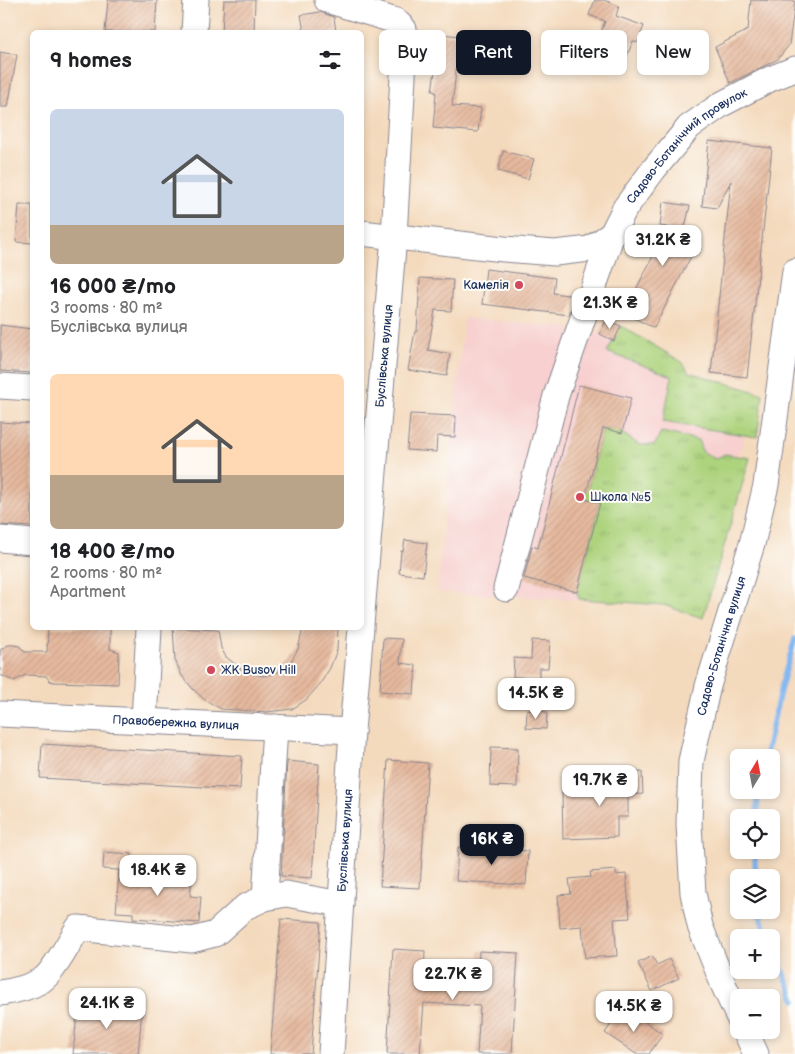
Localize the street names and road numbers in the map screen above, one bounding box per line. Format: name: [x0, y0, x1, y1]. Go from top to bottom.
street label: Садово-Ботанічний провулок: [624, 85, 750, 207]
street label: Буслівська вулиця: [373, 304, 396, 408]
street label: Садово-Ботанічна вулиця: [695, 574, 750, 717]
street label: Правобережна вулиця: [112, 712, 240, 734]
street label: Буслівська вулиця: [335, 788, 356, 893]

